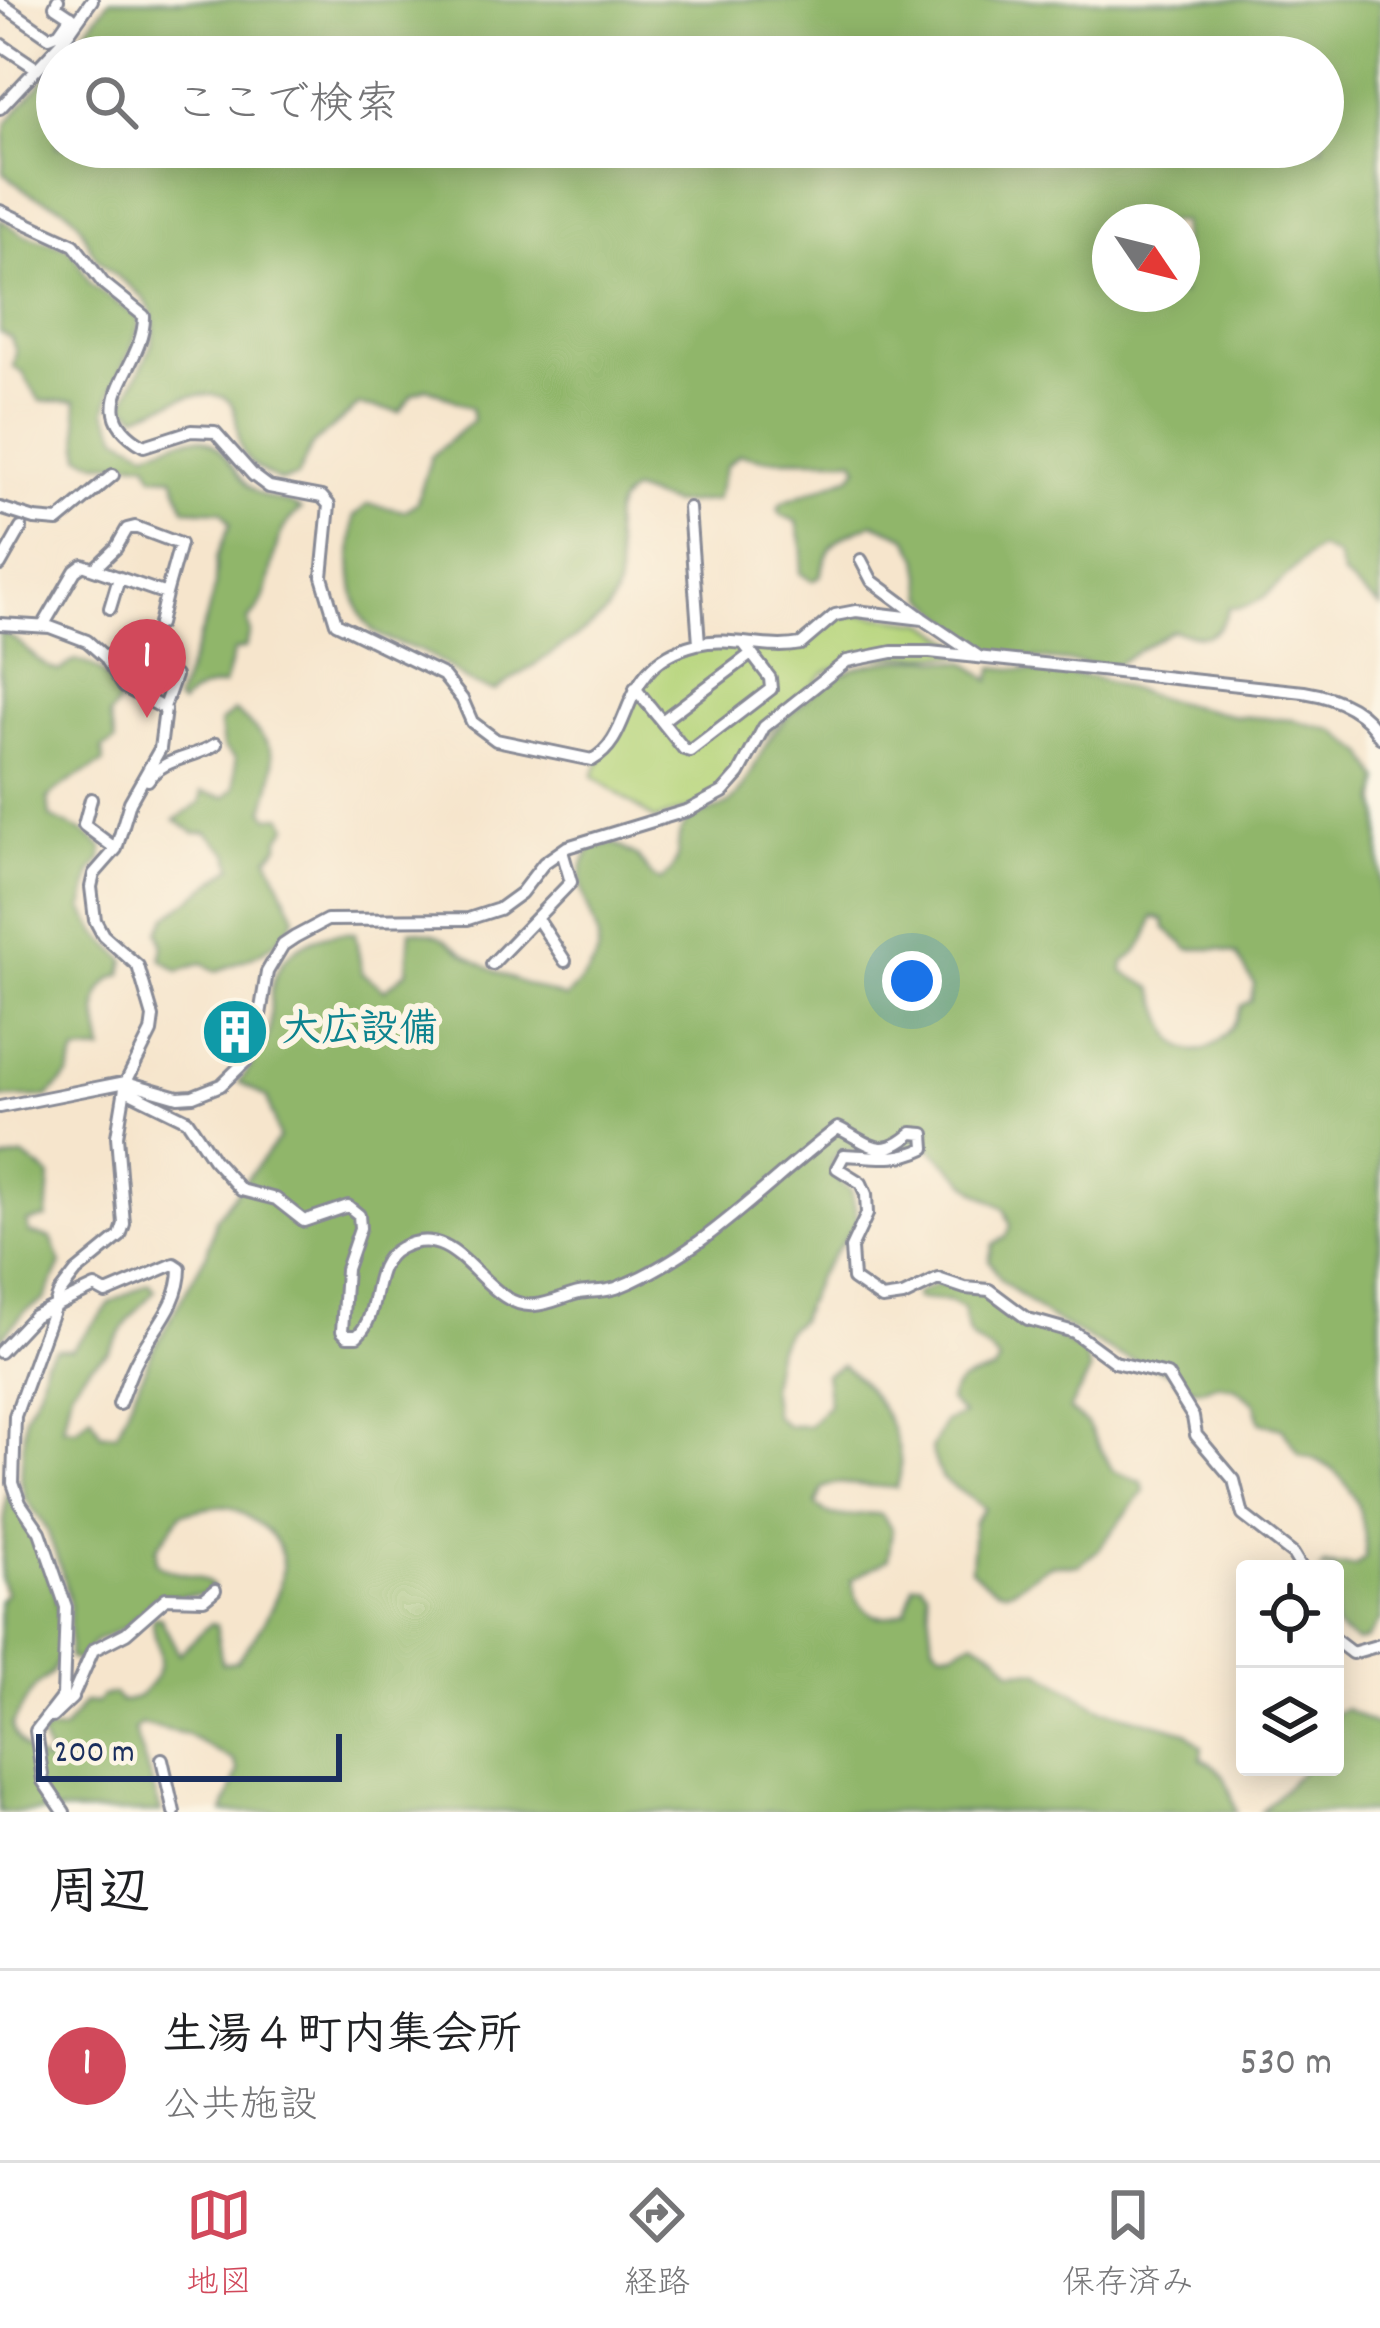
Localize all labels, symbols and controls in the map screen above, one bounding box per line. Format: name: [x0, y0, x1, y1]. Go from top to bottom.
search box: [36, 36, 1344, 168]
icon: search: [78, 69, 144, 135]
text: ここで検索: [174, 76, 399, 140]
north arrow: [1092, 204, 1200, 312]
pin: 1: [108, 619, 186, 718]
your location: [882, 951, 942, 1011]
building icon: 大広設備: [200, 997, 270, 1067]
place label: 大広設備: [282, 1005, 438, 1060]
map controls: [1236, 1560, 1344, 1776]
button: locate: [1236, 1560, 1344, 1668]
button: layers: [1236, 1668, 1344, 1776]
scale bar: [36, 1728, 342, 1781]
text: 200 m: [54, 1731, 135, 1778]
text: 周辺: [48, 1861, 150, 1933]
text: 生湯４町内集会所: [162, 2007, 522, 2071]
text: 1: [83, 2038, 91, 2093]
text: 530 m: [1240, 2038, 1332, 2093]
text: 公共施設: [162, 2081, 318, 2136]
tab: 地図: [186, 2182, 252, 2309]
tab: 経路: [624, 2182, 690, 2309]
tab: 保存済み: [1062, 2182, 1194, 2309]

